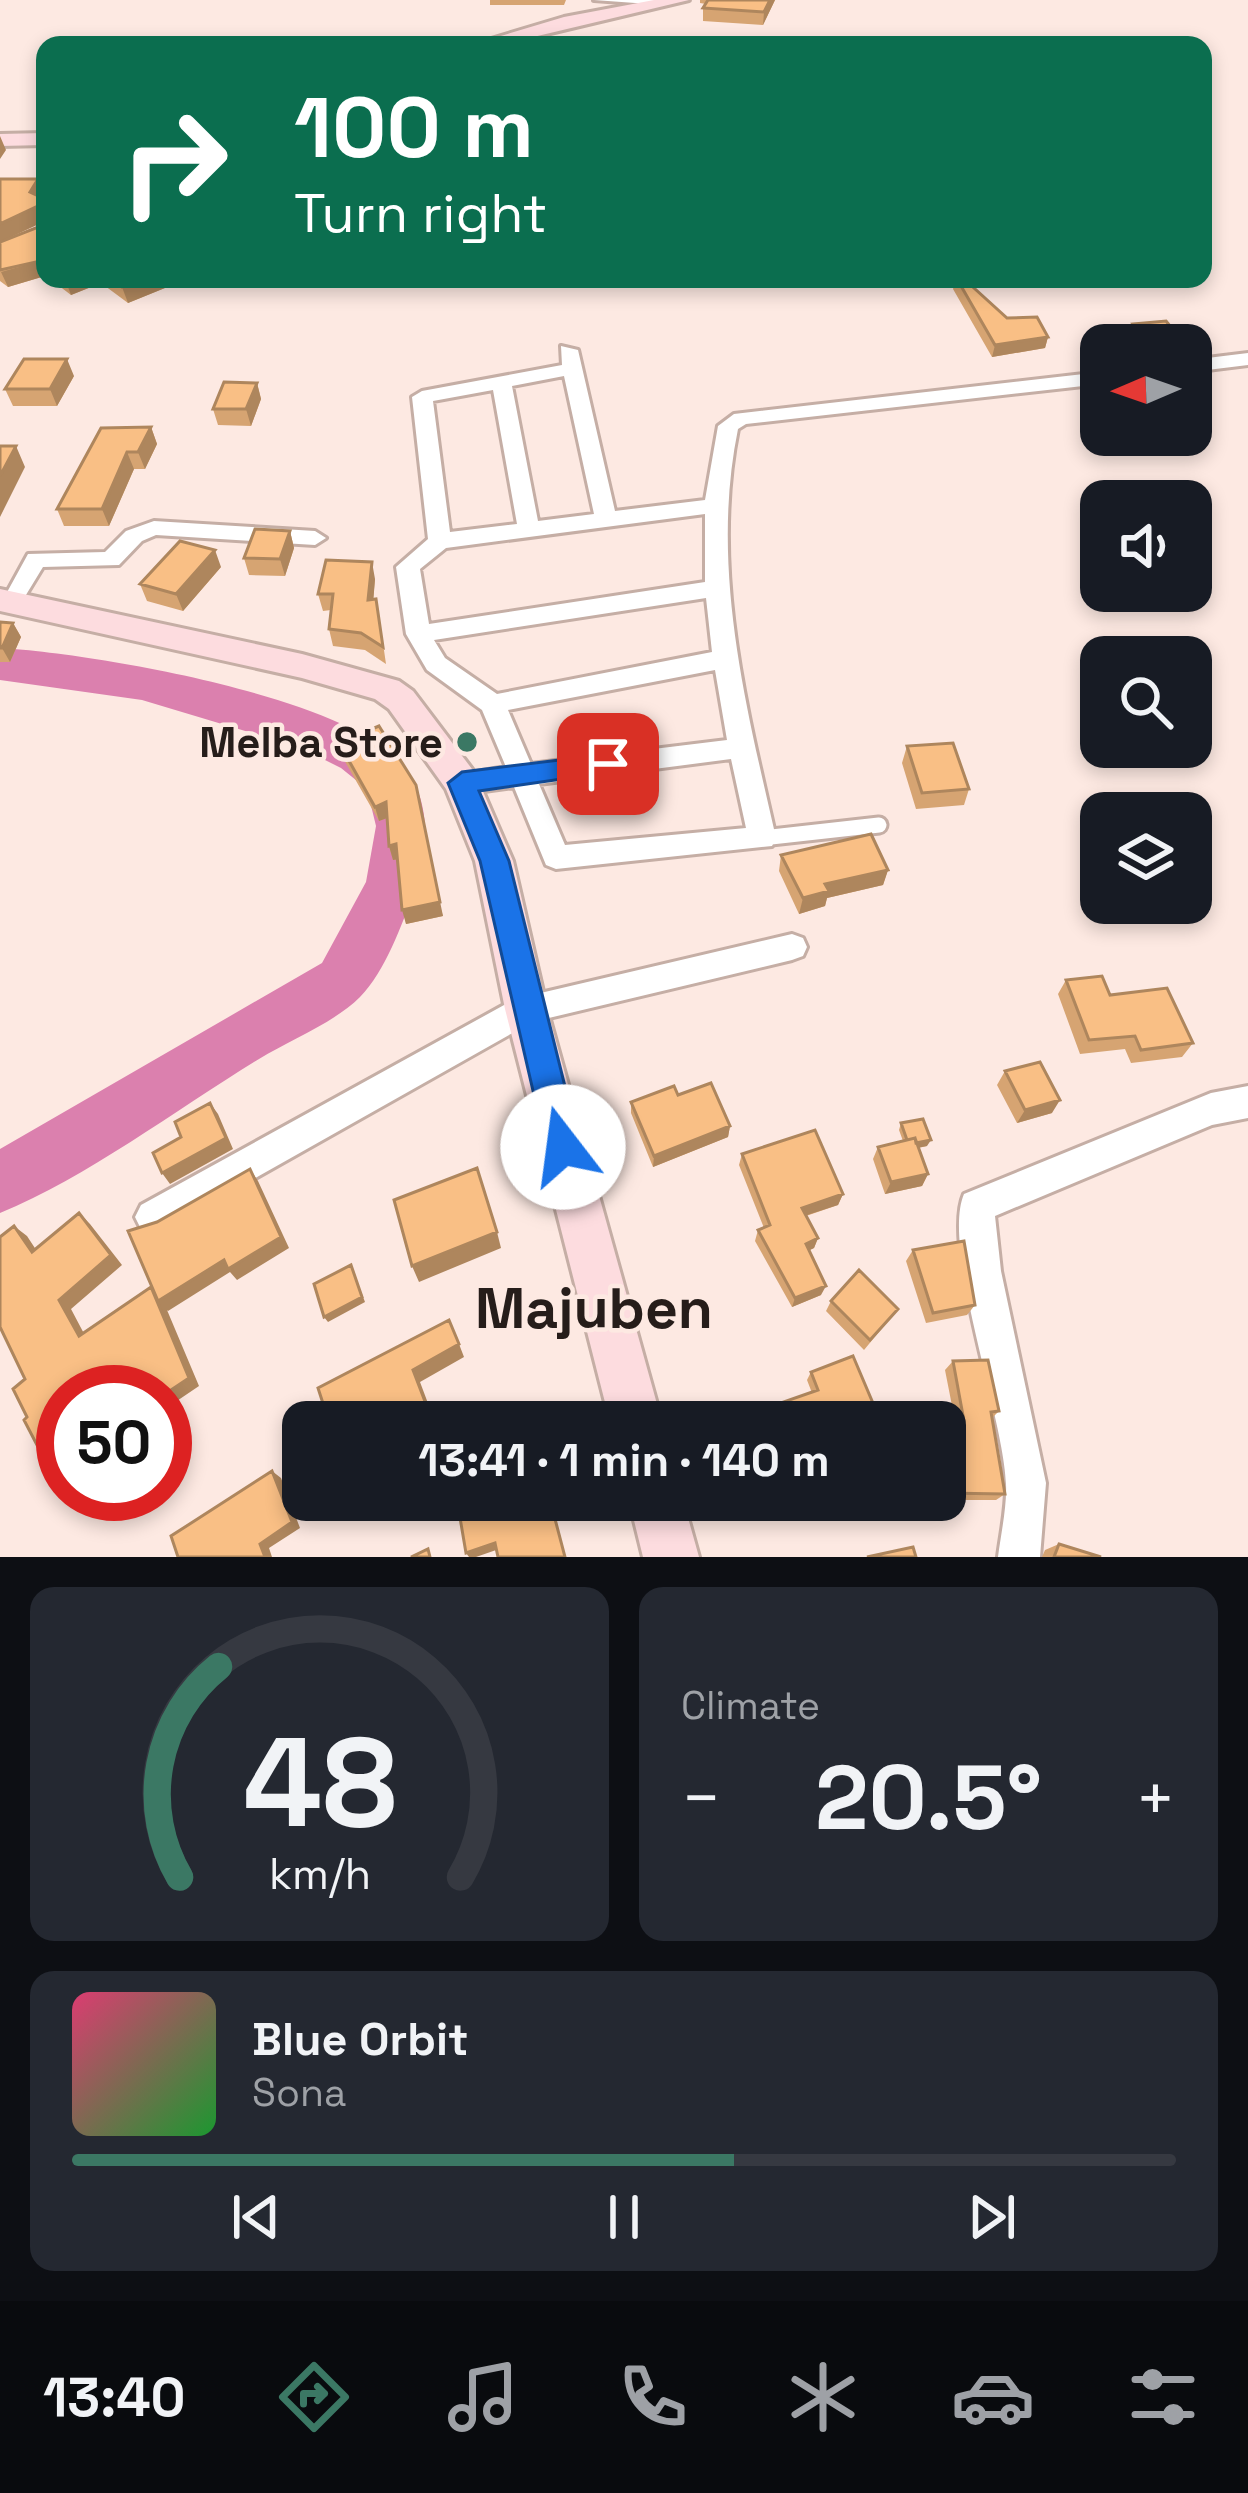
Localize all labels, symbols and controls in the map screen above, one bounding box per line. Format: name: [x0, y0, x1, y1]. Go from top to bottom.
text: 100 m: [294, 74, 534, 182]
icon: right: [96, 84, 252, 240]
text: Turn right: [294, 179, 547, 248]
north arrow: [1080, 324, 1212, 456]
map controls: [1080, 324, 1212, 924]
button: sound: [1080, 480, 1212, 612]
button: search: [1080, 636, 1212, 768]
pin: [557, 713, 659, 815]
place label: Melba Store: [199, 716, 443, 769]
marker: Melba Store: [454, 729, 480, 755]
icon: arrive: [575, 731, 641, 797]
button: layers: [1080, 792, 1212, 924]
position arrow: [500, 1084, 626, 1210]
district label: Majuben: [475, 1272, 713, 1345]
speed limit sign: 50: [36, 1365, 192, 1521]
text: 13:41 · 1 min · 140 m: [418, 1432, 830, 1489]
text: Climate: [681, 1681, 820, 1730]
text: 48: [242, 1703, 397, 1862]
text: 20.5°: [815, 1740, 1042, 1855]
text: −: [681, 1756, 722, 1840]
text: +: [1135, 1756, 1176, 1840]
text: km/h: [268, 1847, 371, 1902]
text: Blue Orbit: [252, 2011, 468, 2068]
text: Sona: [252, 2068, 346, 2117]
icon: previous: [223, 2184, 289, 2250]
icon: pause: [591, 2184, 657, 2250]
icon: next: [959, 2184, 1025, 2250]
icon: directions: [272, 2355, 356, 2439]
icon: music: [441, 2355, 525, 2439]
icon: phone: [611, 2355, 695, 2439]
icon: climate: [781, 2355, 865, 2439]
icon: car: [951, 2355, 1035, 2439]
icon: filters: [1121, 2355, 1205, 2439]
text: 13:40: [43, 2363, 186, 2432]

